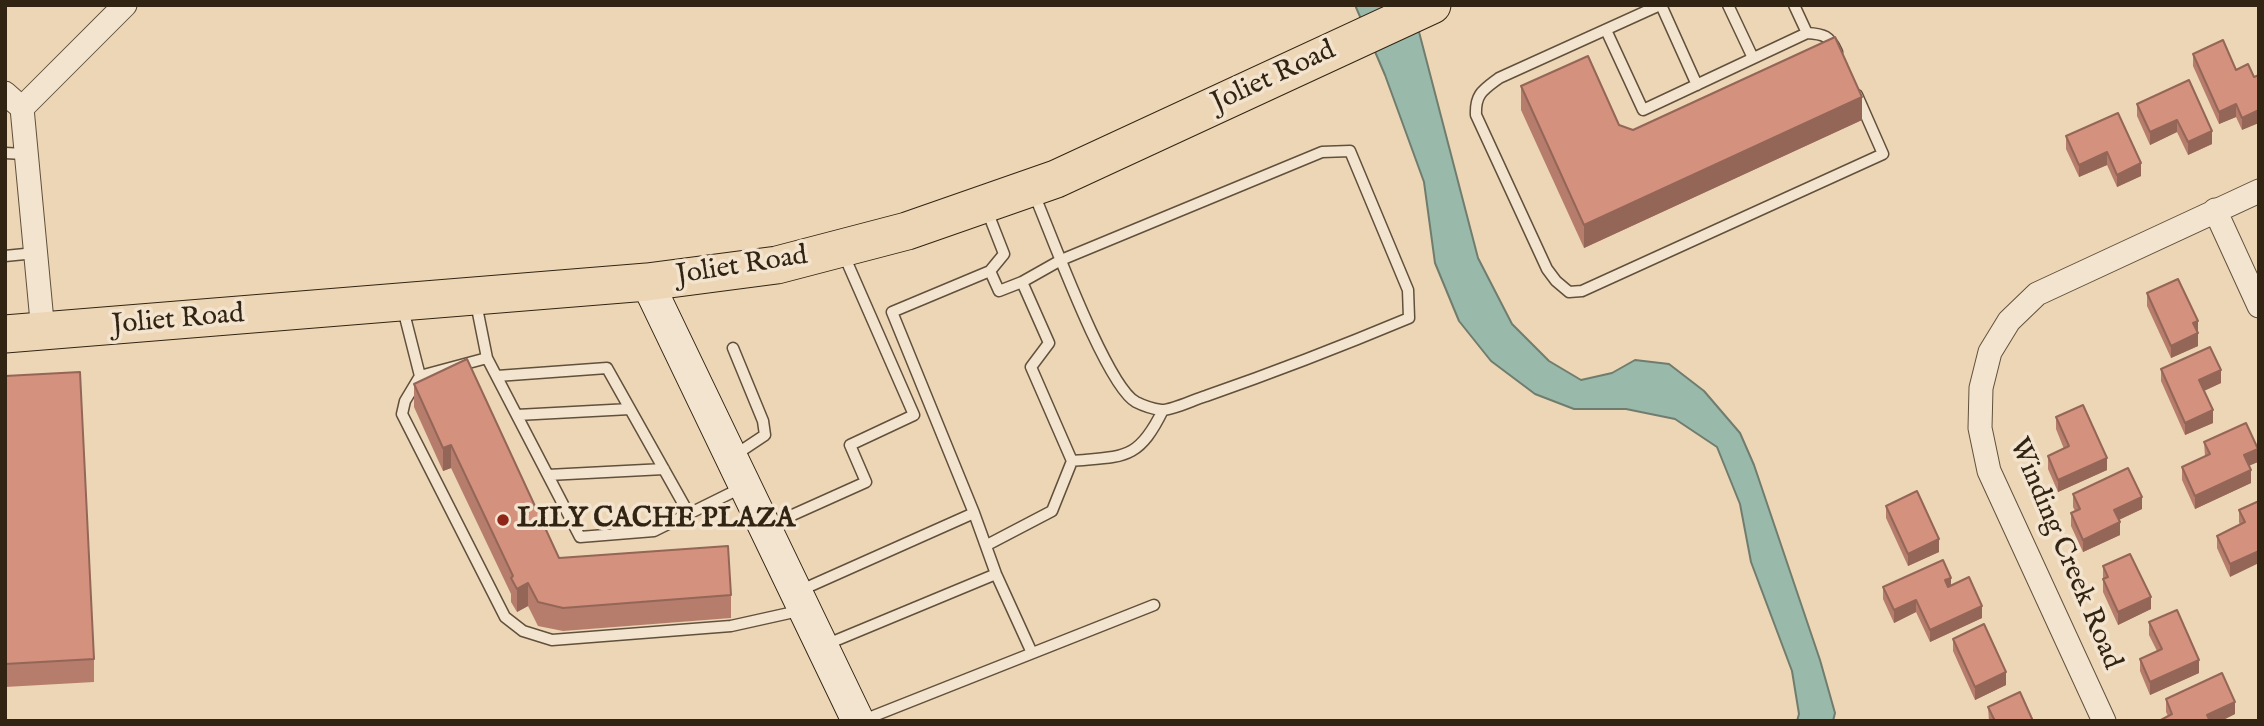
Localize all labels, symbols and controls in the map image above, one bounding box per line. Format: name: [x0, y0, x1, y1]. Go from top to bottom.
street label: Joliet Road: [1207, 35, 1341, 121]
street label: Joliet Road: [674, 240, 810, 294]
street label: Joliet Road: [111, 298, 245, 344]
street label: Winding Creek Road: [2000, 433, 2128, 675]
place label: LILY CACHE PLAZA: [517, 503, 795, 537]
marker: LILY CACHE PLAZA: [495, 512, 511, 528]

